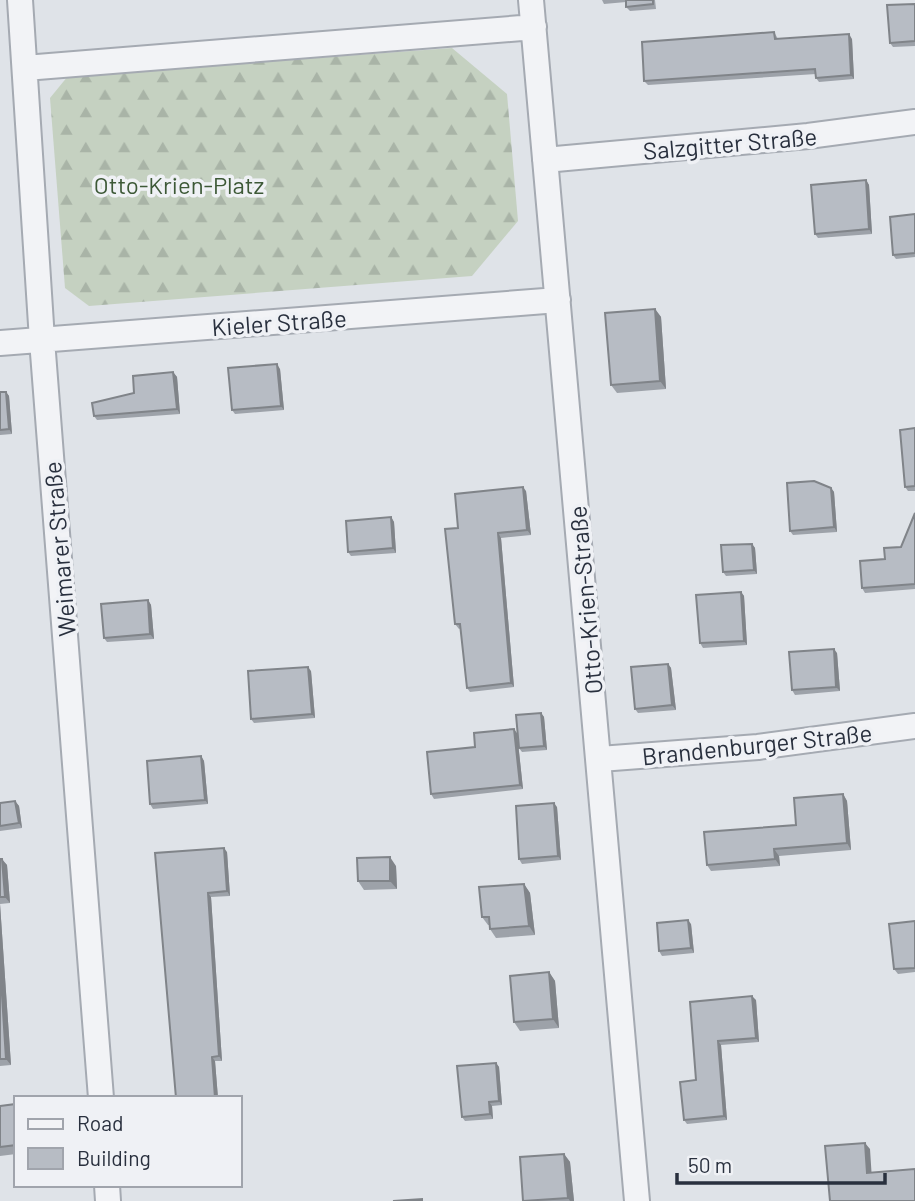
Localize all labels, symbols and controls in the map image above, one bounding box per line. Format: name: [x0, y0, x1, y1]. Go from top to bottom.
street label: Salzgitter Straße: [642, 121, 818, 165]
park label: Otto-Krien-Platz: [94, 170, 264, 199]
street label: Kieler Straße: [211, 303, 347, 341]
street label: Weimarer Straße: [37, 460, 81, 638]
street label: Otto-Krien-Straße: [562, 505, 608, 695]
street label: Brandenburger Straße: [641, 718, 873, 770]
legend: [14, 1096, 242, 1187]
text: Road: [77, 1110, 123, 1135]
scale bar: [677, 1142, 885, 1186]
text: Building: [77, 1145, 151, 1170]
text: 50 m: [688, 1152, 732, 1177]

